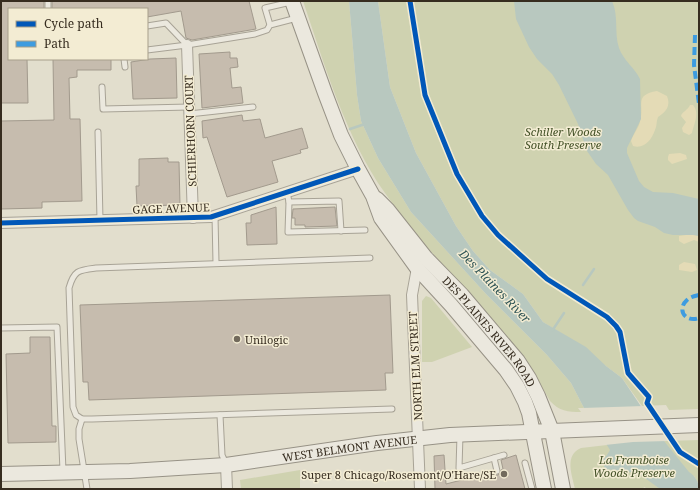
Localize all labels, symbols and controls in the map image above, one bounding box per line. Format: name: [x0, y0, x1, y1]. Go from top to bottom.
legend: [8, 8, 148, 60]
text: Cycle path: [44, 15, 104, 32]
text: Path: [44, 35, 70, 52]
street label: SCHIERHORN COURT: [181, 75, 199, 187]
park label: Schiller Woods South Preserve: [525, 124, 602, 152]
street label: GAGE AVENUE: [132, 199, 210, 217]
water label: Des Plaines River: [455, 245, 535, 327]
street label: DES PLAINES RIVER ROAD: [440, 272, 540, 389]
street label: NORTH ELM STREET: [405, 311, 425, 421]
place label: Unilogic: [245, 332, 288, 347]
marker: Unilogic: [232, 334, 242, 344]
street label: WEST BELMONT AVENUE: [281, 431, 418, 464]
park label: La Framboise Woods Preserve: [593, 452, 676, 480]
place label: Super 8 Chicago/Rosemont/O'Hare/SE: [301, 467, 496, 482]
marker: Super 8 Chicago/Rosemont/O'Hare/SE: [499, 469, 509, 479]

